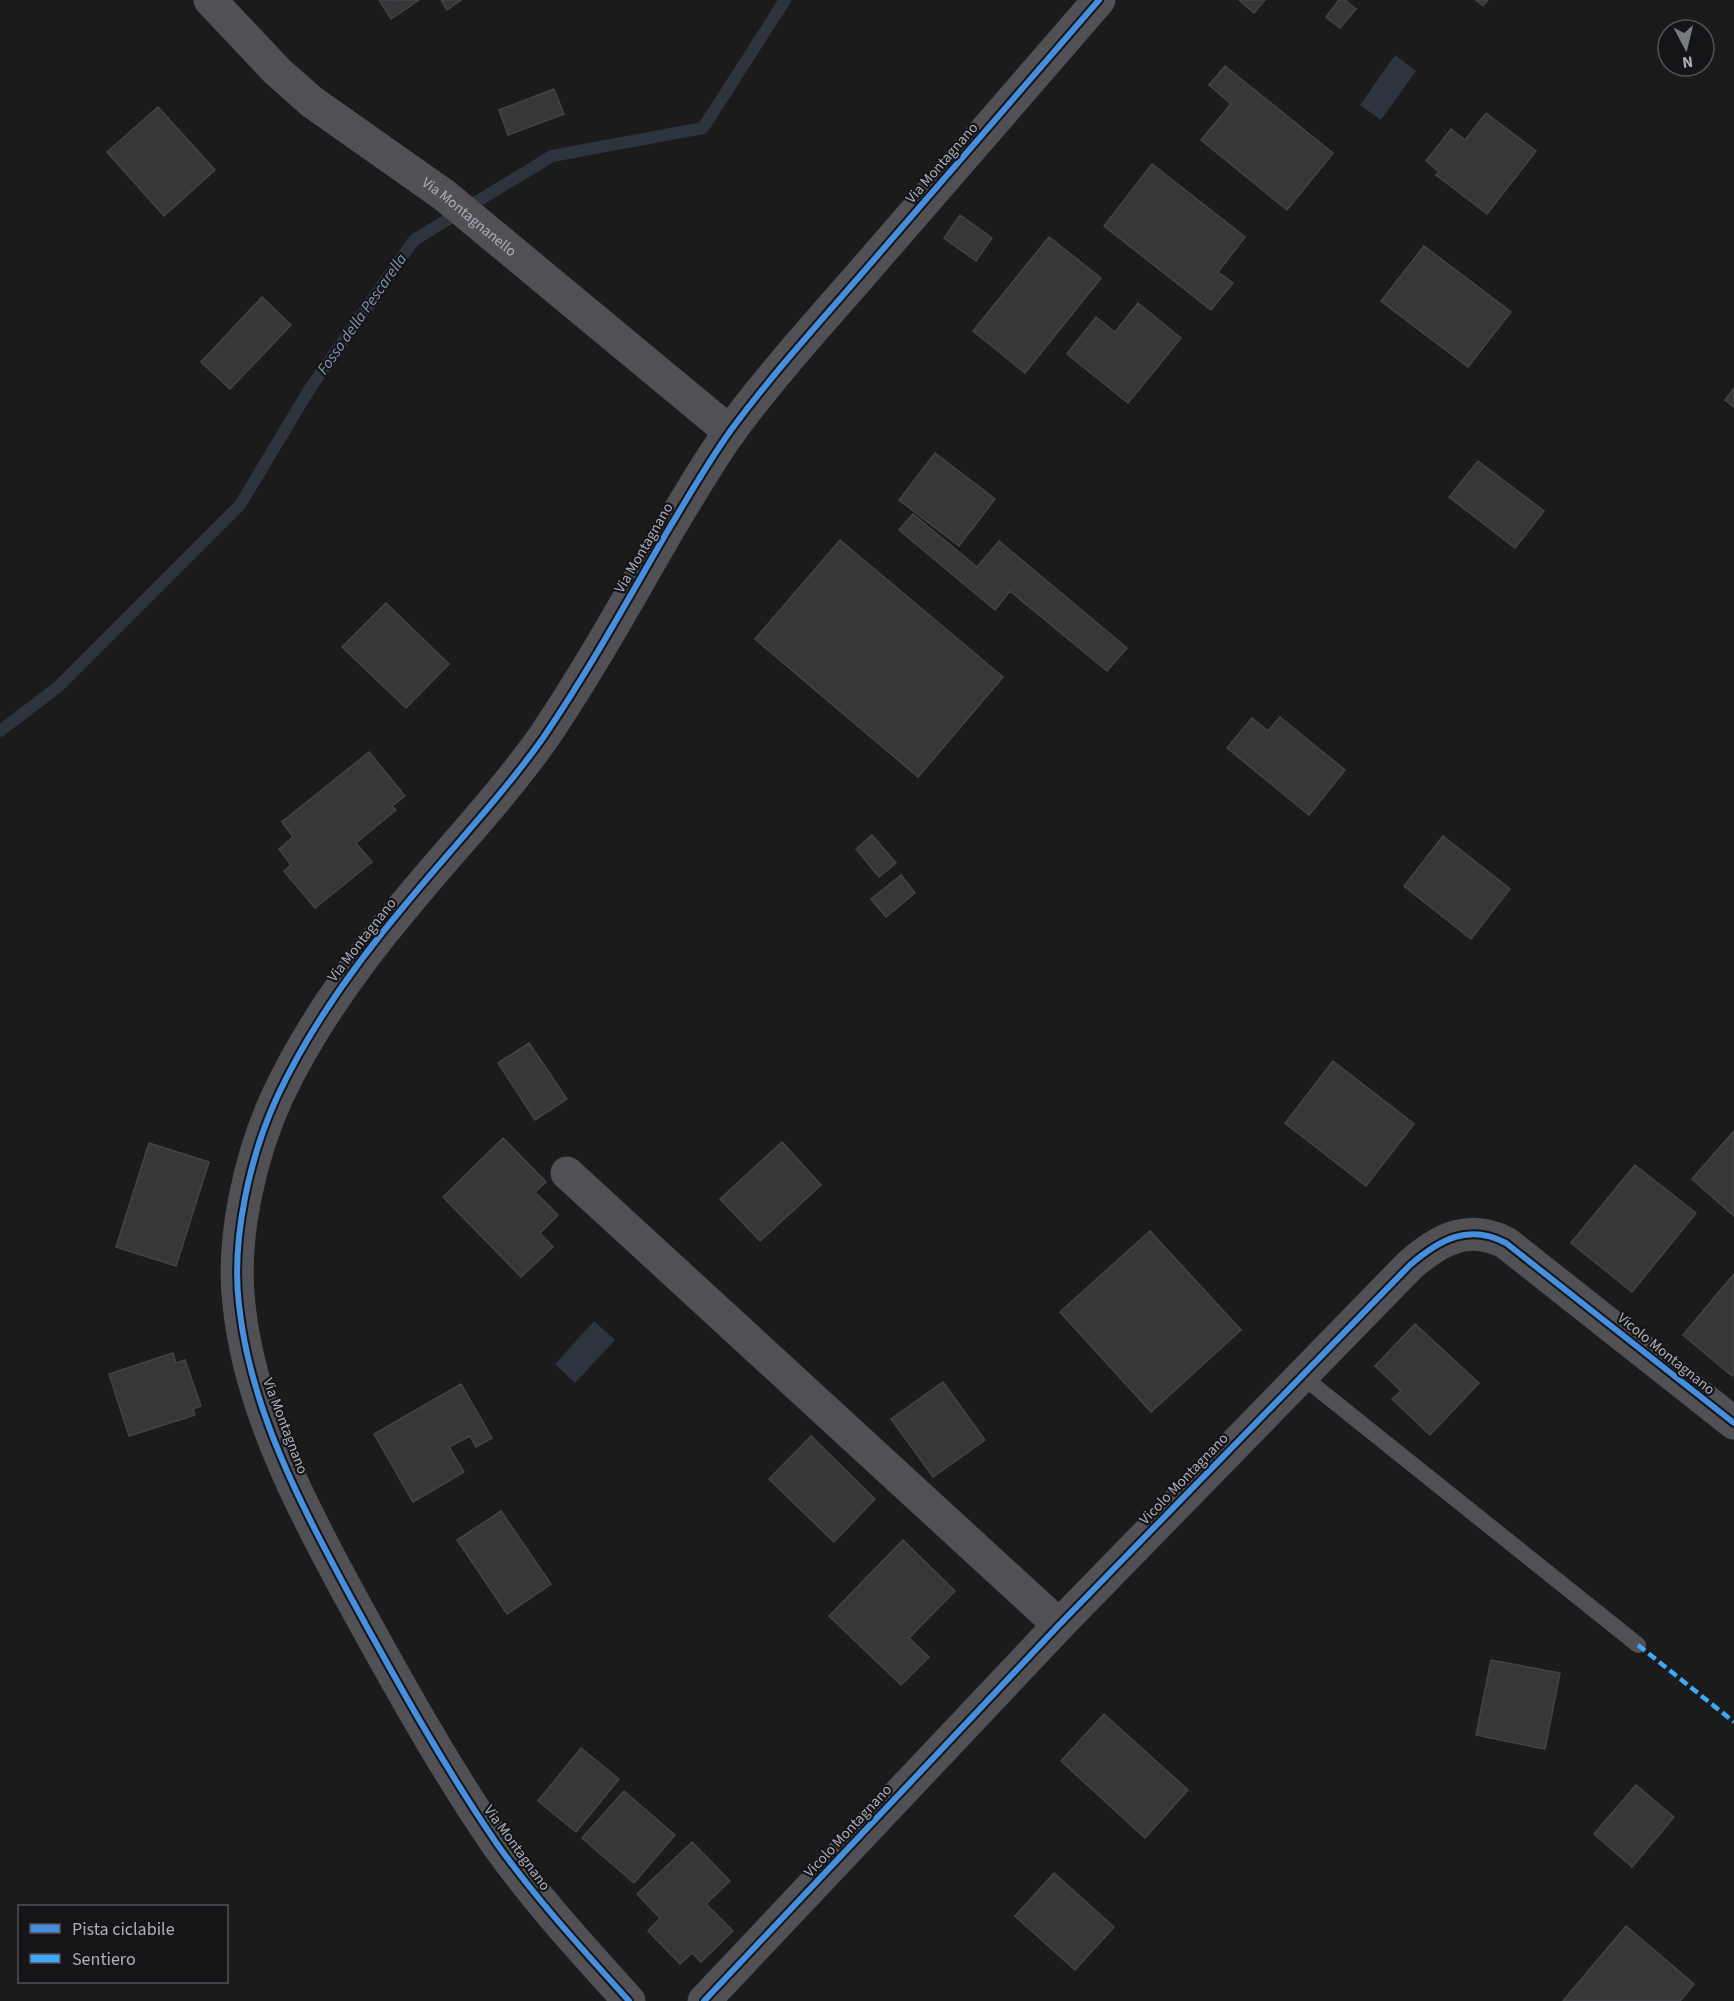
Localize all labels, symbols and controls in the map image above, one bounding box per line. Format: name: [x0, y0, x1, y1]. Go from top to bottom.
north arrow: [1656, 18, 1716, 78]
text: N: [1681, 50, 1694, 73]
street label: Via Montagnano: [901, 118, 983, 208]
street label: Via Montagnanello: [417, 172, 521, 261]
water label: Fosso della Pescarella: [312, 249, 412, 379]
street label: Via Montagnano: [610, 499, 678, 597]
street label: Via Montagnano: [323, 894, 401, 986]
street label: Vicolo Montagnano: [1613, 1308, 1719, 1400]
street label: Via Montagnano: [257, 1375, 313, 1477]
street label: Vicolo Montagnano: [1135, 1428, 1233, 1530]
street label: Vicolo Montagnano: [799, 1780, 897, 1882]
street label: Via Montagnano: [479, 1801, 555, 1895]
legend: [18, 1905, 228, 1983]
text: Pista ciclabile: [72, 1917, 175, 1942]
text: Sentiero: [72, 1947, 136, 1972]

